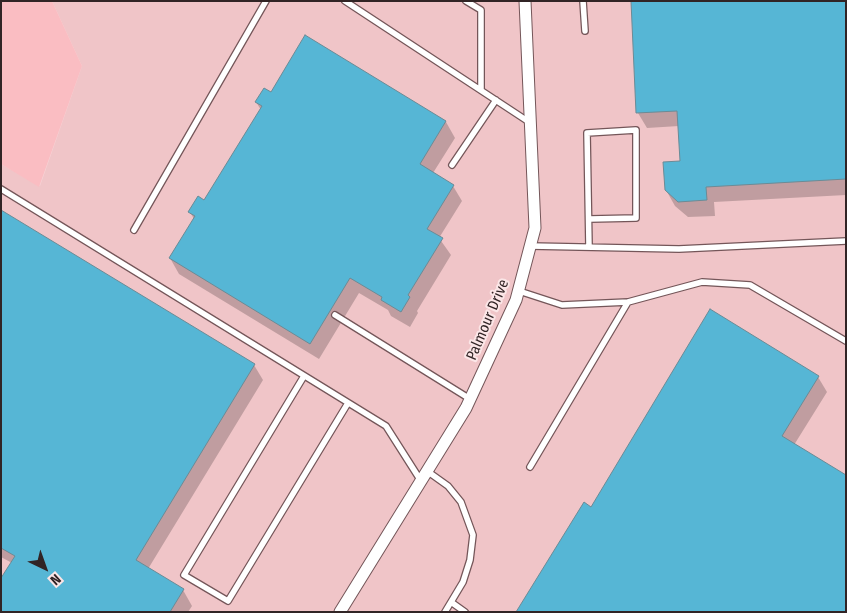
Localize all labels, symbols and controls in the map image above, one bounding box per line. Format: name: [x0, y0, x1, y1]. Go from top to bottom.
street label: Palmour Drive: [463, 277, 513, 363]
north arrow: [20, 543, 70, 593]
text: N: [47, 570, 64, 589]

